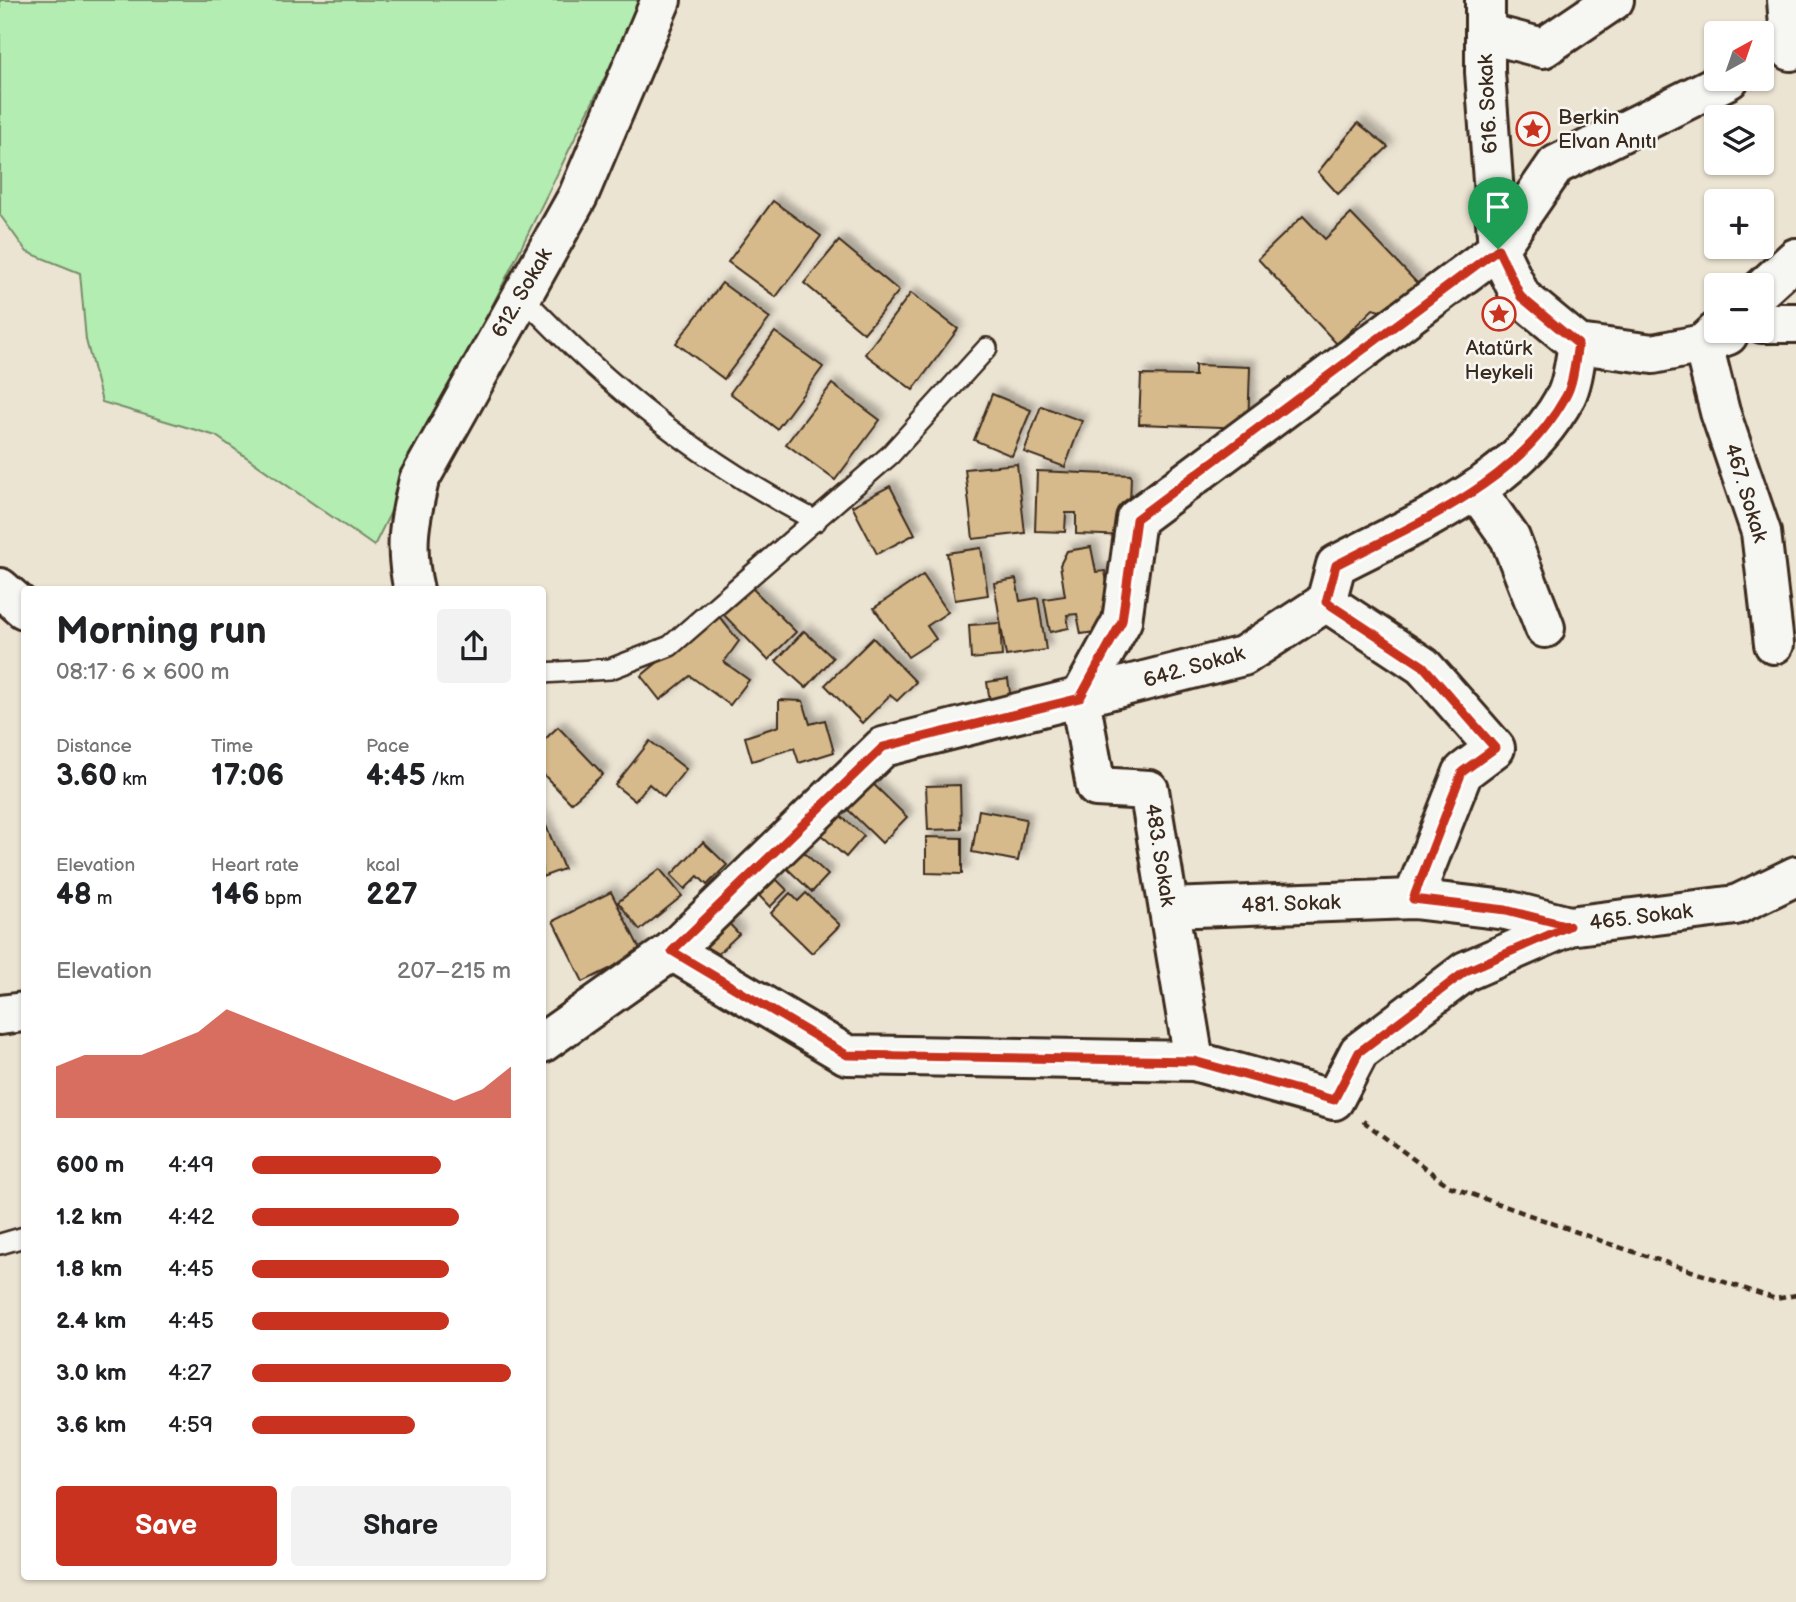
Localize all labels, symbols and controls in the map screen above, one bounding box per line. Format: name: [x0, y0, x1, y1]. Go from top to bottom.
north arrow: [1704, 21, 1774, 91]
map controls: [1704, 21, 1774, 343]
street label: 616. Sokak: [1473, 53, 1503, 155]
place label: Berkin Elvan Anıtı: [1558, 105, 1657, 154]
button: layers: [1704, 105, 1774, 175]
place icon: Berkin Elvan Anıtı: [1514, 110, 1552, 148]
pin: [1468, 177, 1528, 249]
icon: arrive: [1479, 188, 1517, 226]
button: +: [1704, 189, 1774, 259]
street label: 612. Sokak: [486, 243, 558, 342]
button: −: [1704, 273, 1774, 343]
place icon: Atatürk Heykeli: [1480, 295, 1518, 333]
place label: Atatürk Heykeli: [1464, 336, 1534, 385]
street label: 467. Sokak: [1719, 441, 1773, 546]
text: Morning run: [56, 609, 267, 654]
button: share: [437, 609, 511, 683]
street label: 642. Sokak: [1141, 640, 1248, 693]
text: 08:17 · 6 × 600 m: [56, 658, 229, 686]
text: Distance: [56, 735, 132, 758]
text: Time: [211, 735, 253, 758]
text: Pace: [366, 735, 409, 758]
text: 3.60: [56, 758, 117, 794]
text: 17:06: [211, 758, 284, 794]
text: 4:45: [366, 758, 426, 794]
text: km: [117, 768, 147, 791]
text: /km: [426, 768, 465, 791]
street label: 483. Sokak: [1140, 802, 1181, 909]
text: Elevation: [56, 854, 135, 877]
text: Heart rate: [211, 854, 299, 877]
text: kcal: [366, 854, 400, 877]
text: 48: [56, 877, 92, 913]
text: 146: [211, 877, 259, 913]
text: 227: [366, 877, 418, 913]
text: m: [92, 887, 113, 910]
text: bpm: [259, 887, 302, 910]
street label: 481. Sokak: [1241, 890, 1342, 918]
street label: 465. Sokak: [1588, 898, 1695, 936]
text: Elevation: [56, 957, 152, 985]
text: 207–215 m: [397, 957, 511, 985]
text: 600 m: [56, 1151, 124, 1179]
text: 4:49: [168, 1151, 214, 1179]
text: 1.2 km: [56, 1203, 122, 1231]
text: 4:42: [168, 1203, 214, 1231]
text: 1.8 km: [56, 1255, 122, 1283]
text: 4:45: [168, 1255, 214, 1283]
text: 2.4 km: [56, 1307, 126, 1335]
text: 4:45: [168, 1307, 214, 1335]
text: 3.0 km: [56, 1359, 127, 1387]
text: 4:27: [168, 1359, 212, 1387]
text: 3.6 km: [56, 1411, 126, 1439]
text: 4:59: [168, 1411, 213, 1439]
button: Save: [56, 1486, 277, 1566]
button: Share: [291, 1486, 511, 1566]

